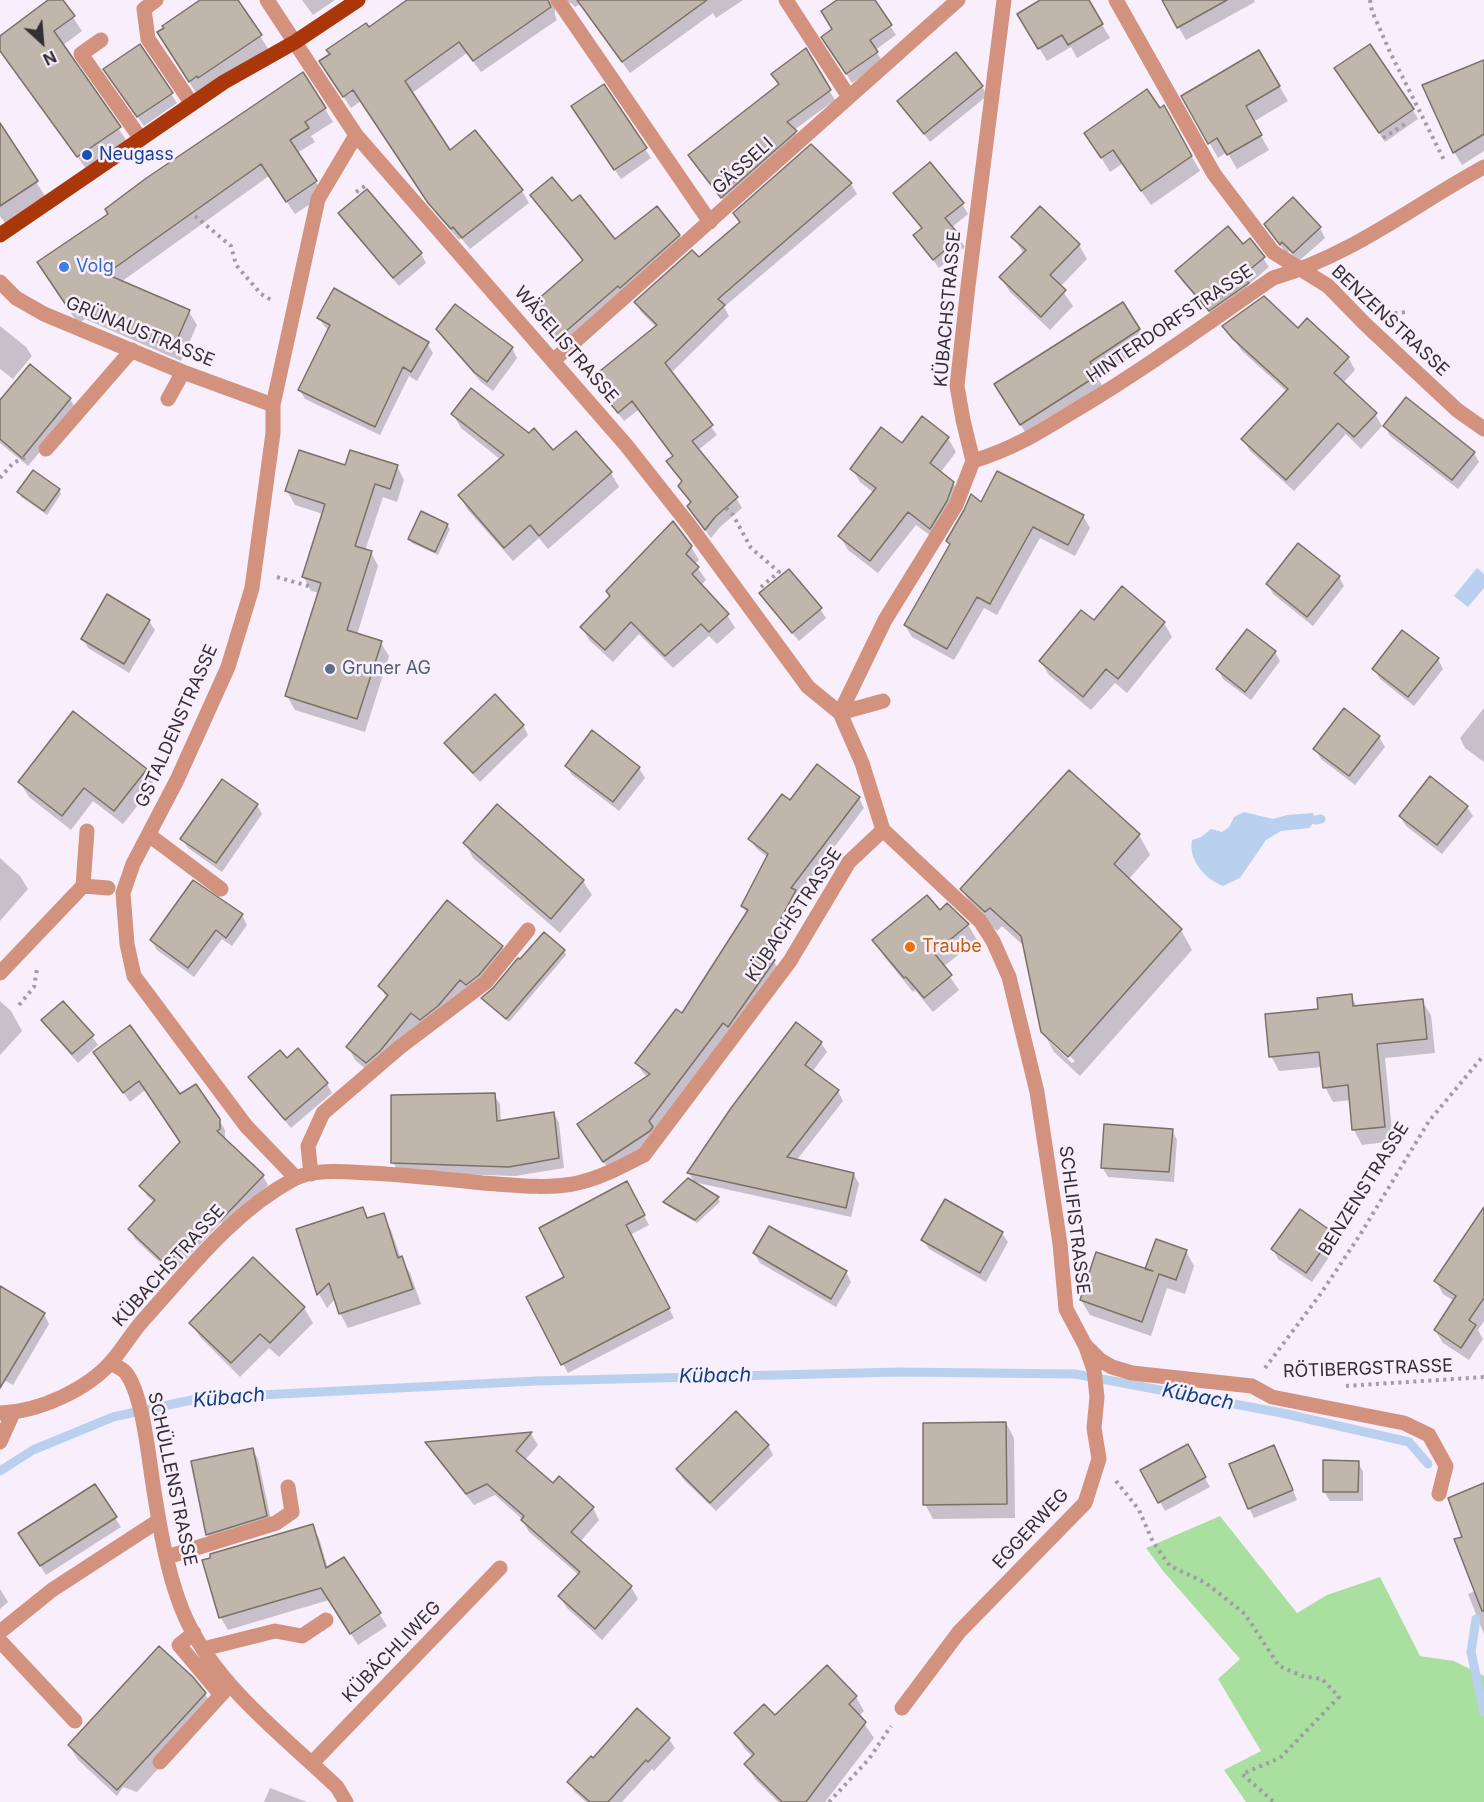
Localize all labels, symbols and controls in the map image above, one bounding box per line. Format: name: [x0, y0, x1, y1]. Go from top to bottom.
north arrow: [12, 12, 72, 72]
text: N: [40, 47, 60, 70]
street label: GÄSSELI: [708, 133, 778, 199]
place label: Neugass: [99, 144, 174, 166]
marker: Neugass: [80, 148, 94, 162]
street label: KÜBACHSTRASSE: [930, 230, 966, 388]
place label: Volg: [76, 256, 114, 278]
marker: Volg: [57, 260, 71, 274]
street label: HINTERDORFSTRASSE: [1083, 260, 1257, 388]
street label: BENZENSTRASSE: [1327, 261, 1453, 381]
street label: WÄSELISTRASSE: [509, 282, 623, 408]
street label: GRÜNAUSTRASSE: [62, 292, 218, 372]
street label: GSTALDENSTRASSE: [131, 641, 223, 811]
place label: Gruner AG: [342, 658, 431, 680]
marker: Gruner AG: [323, 662, 337, 676]
street label: KÜBACHSTRASSE: [741, 844, 847, 986]
place label: Traube: [922, 936, 982, 958]
marker: Traube: [903, 940, 917, 954]
street label: BENZENSTRASSE: [1314, 1118, 1414, 1260]
street label: SCHLIFISTRASSE: [1054, 1144, 1094, 1296]
street label: KÜBACHSTRASSE: [109, 1201, 229, 1331]
street label: RÖTIBERGSTRASSE: [1283, 1355, 1453, 1383]
water label: Kübach: [679, 1363, 751, 1389]
water label: Kübach: [1160, 1378, 1236, 1416]
water label: Kübach: [192, 1383, 266, 1413]
street label: SCHÜLLENSTRASSE: [143, 1390, 201, 1568]
street label: EGGERWEG: [988, 1484, 1074, 1574]
street label: KÜBÄCHLIWEG: [338, 1597, 446, 1707]

